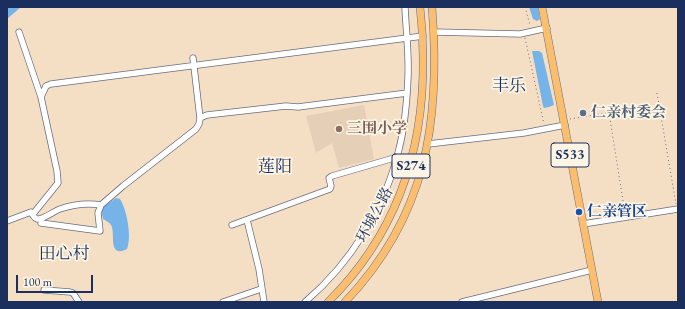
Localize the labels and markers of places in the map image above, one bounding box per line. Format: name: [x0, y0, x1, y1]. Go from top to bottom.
place label: 仁亲村委会: [591, 104, 666, 122]
marker: 仁亲村委会: [578, 108, 588, 118]
place label: 三围小学: [347, 120, 407, 138]
marker: 三围小学: [334, 124, 344, 134]
place label: 仁亲管区: [587, 203, 647, 221]
marker: 仁亲管区: [574, 207, 584, 217]

